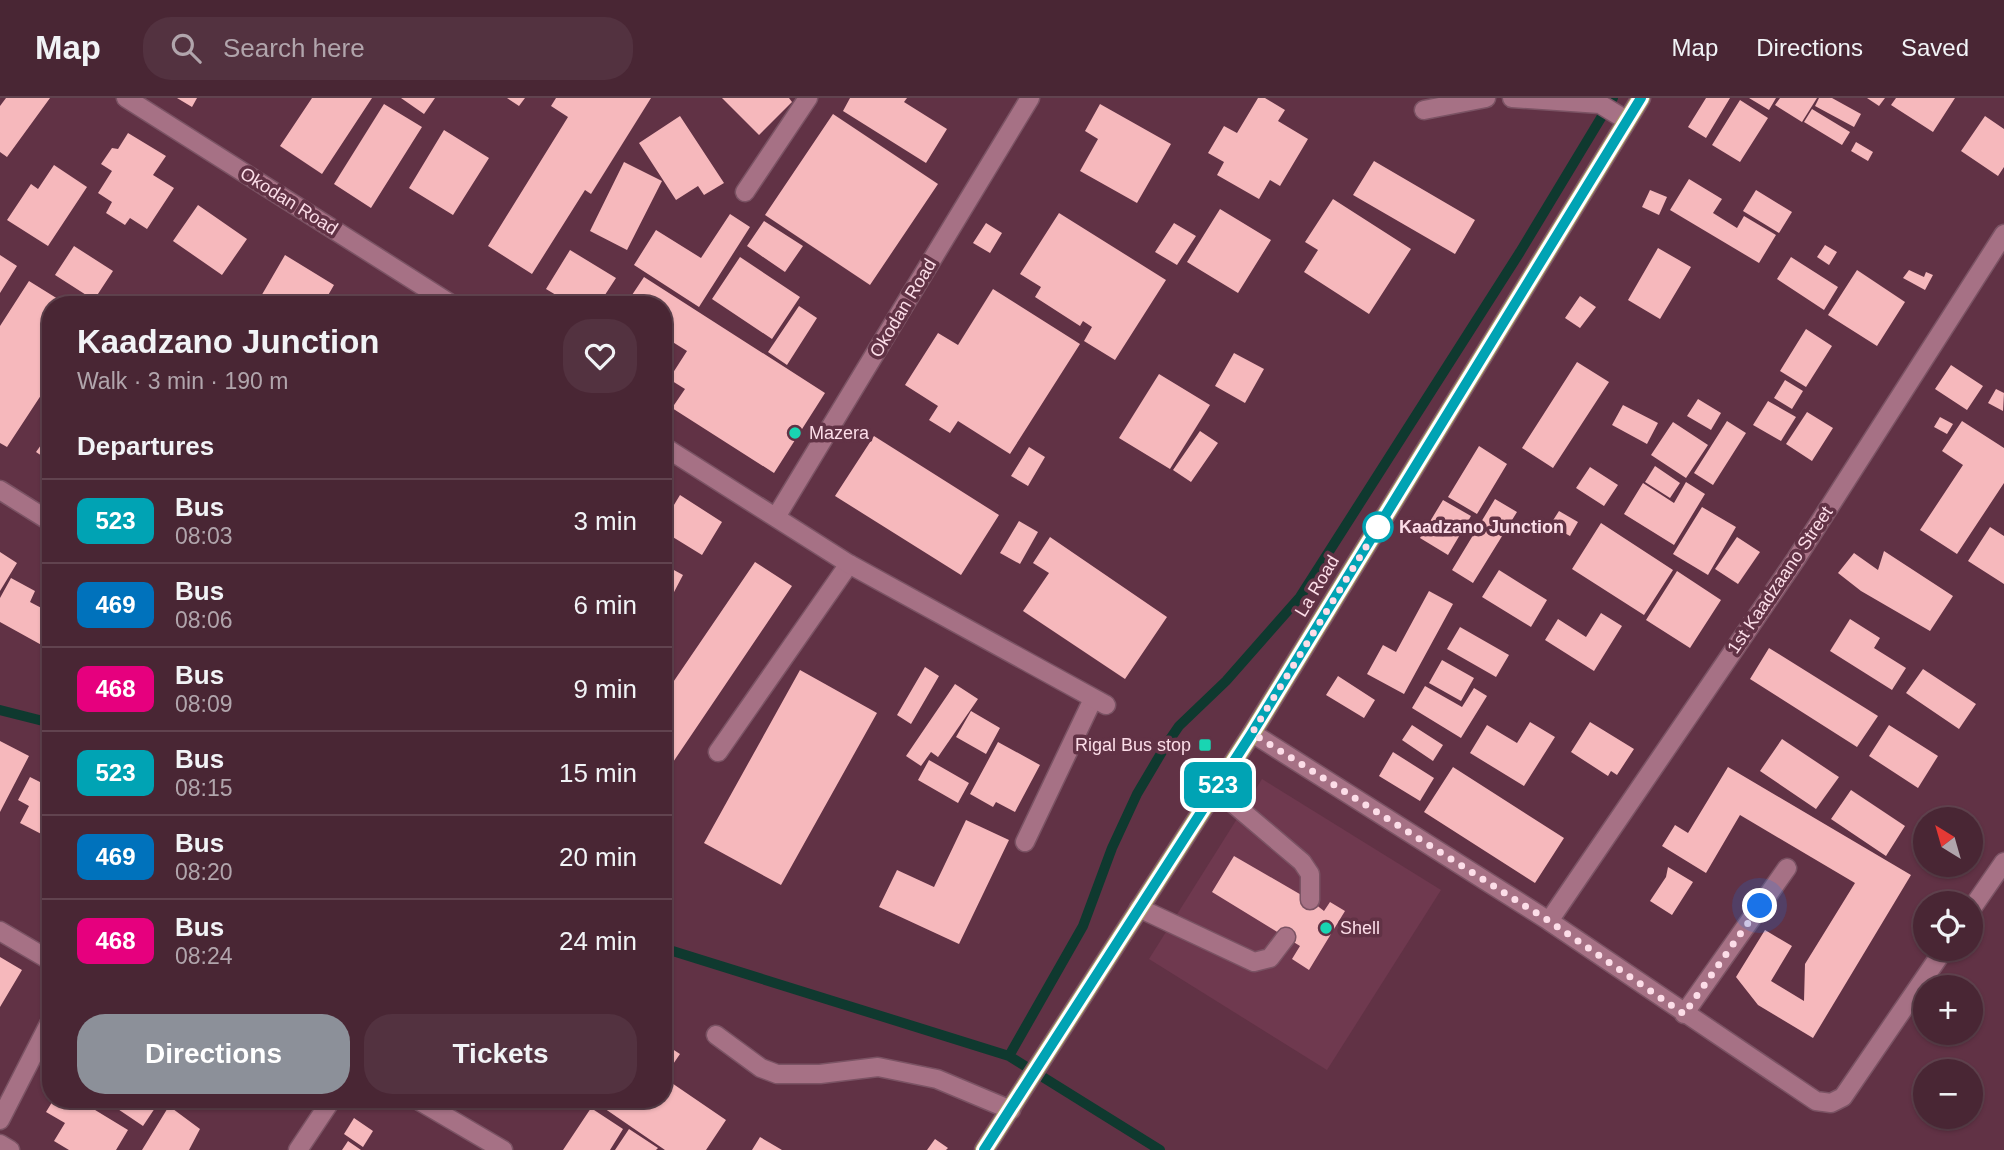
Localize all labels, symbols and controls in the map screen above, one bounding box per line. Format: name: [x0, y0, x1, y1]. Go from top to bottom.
search box: [143, 17, 633, 80]
text: Map: [35, 29, 101, 66]
icon: search: [167, 29, 205, 67]
text: Search here: [223, 33, 365, 63]
text: Map: [1672, 34, 1718, 61]
text: Directions: [1756, 34, 1863, 61]
text: Saved: [1901, 34, 1969, 61]
street label: Okodan Road: [237, 163, 341, 239]
street label: Okodan Road: [866, 255, 940, 361]
button: heart: [563, 319, 637, 393]
text: Kaadzano Junction: [77, 323, 380, 360]
text: Walk · 3 min · 190 m: [77, 368, 288, 394]
place label: Mazera: [809, 423, 870, 443]
marker: Mazera: [787, 425, 803, 441]
text: Departures: [77, 431, 214, 461]
text: Bus: [175, 492, 224, 522]
street label: 1st Kaadzaano Street: [1723, 503, 1837, 657]
text: 3 min: [573, 506, 637, 536]
text: 523: [95, 507, 136, 534]
marker: Kaadzano Junction: [1363, 512, 1393, 542]
place label: Kaadzano Junction: [1399, 517, 1564, 537]
text: 08:03: [175, 523, 233, 549]
street label: La Road: [1291, 552, 1343, 620]
text: Bus: [175, 576, 224, 606]
text: 6 min: [573, 590, 637, 620]
text: 469: [95, 591, 136, 618]
text: 08:06: [175, 607, 233, 633]
text: Bus: [175, 660, 224, 690]
text: 9 min: [573, 674, 637, 704]
text: 468: [95, 675, 136, 702]
text: 08:09: [175, 691, 233, 717]
place label: Rigal Bus stop: [1075, 735, 1191, 755]
marker: Rigal Bus stop: [1197, 737, 1213, 753]
text: Bus: [175, 744, 224, 774]
text: 15 min: [559, 758, 637, 788]
text: 523: [95, 759, 136, 786]
line badge: 523: [1178, 762, 1258, 808]
text: 523: [1198, 771, 1238, 798]
text: 08:15: [175, 775, 233, 801]
north arrow: [1913, 807, 1983, 877]
map controls: [1913, 807, 1983, 1129]
text: Bus: [175, 828, 224, 858]
text: 20 min: [559, 842, 637, 872]
text: 469: [95, 843, 136, 870]
text: 08:20: [175, 859, 233, 885]
your location: [1742, 888, 1777, 923]
button: locate: [1913, 891, 1983, 961]
text: Bus: [175, 912, 224, 942]
place label: Shell: [1340, 918, 1380, 938]
marker: Shell: [1318, 920, 1334, 936]
text: 24 min: [559, 926, 637, 956]
text: 468: [95, 927, 136, 954]
text: 08:24: [175, 943, 233, 969]
button: +: [1913, 975, 1983, 1045]
button: Directions: [77, 1014, 350, 1094]
button: Tickets: [364, 1014, 637, 1094]
button: −: [1913, 1059, 1983, 1129]

